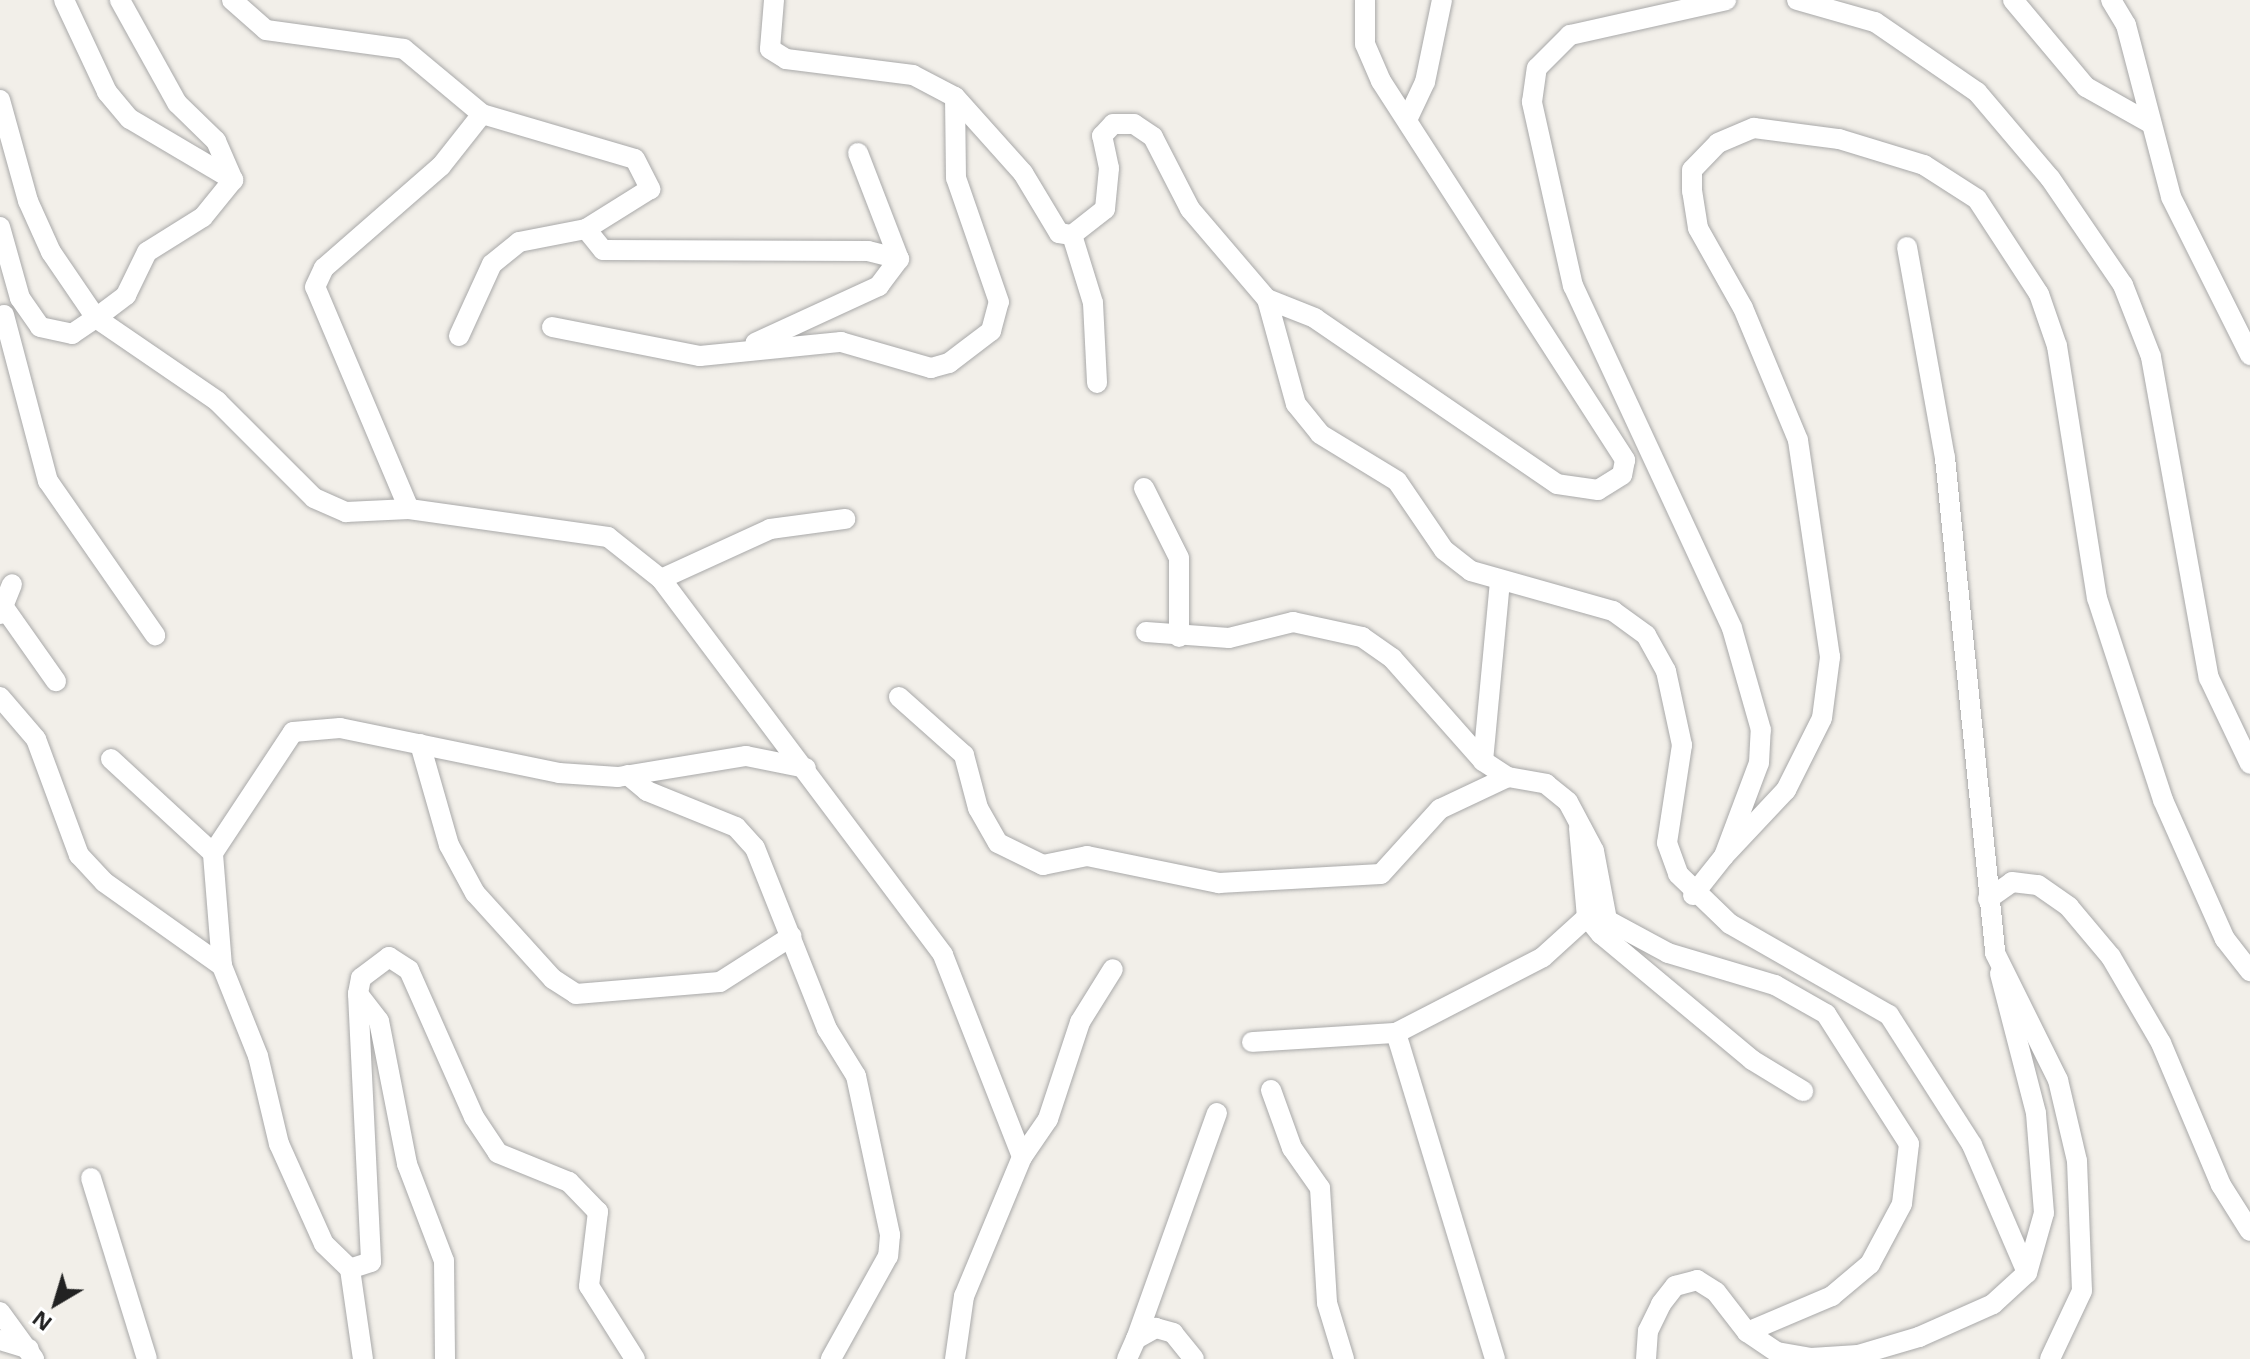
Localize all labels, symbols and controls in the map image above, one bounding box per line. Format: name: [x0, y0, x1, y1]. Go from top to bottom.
north arrow: [16, 1263, 96, 1343]
text: N: [25, 1305, 58, 1339]

